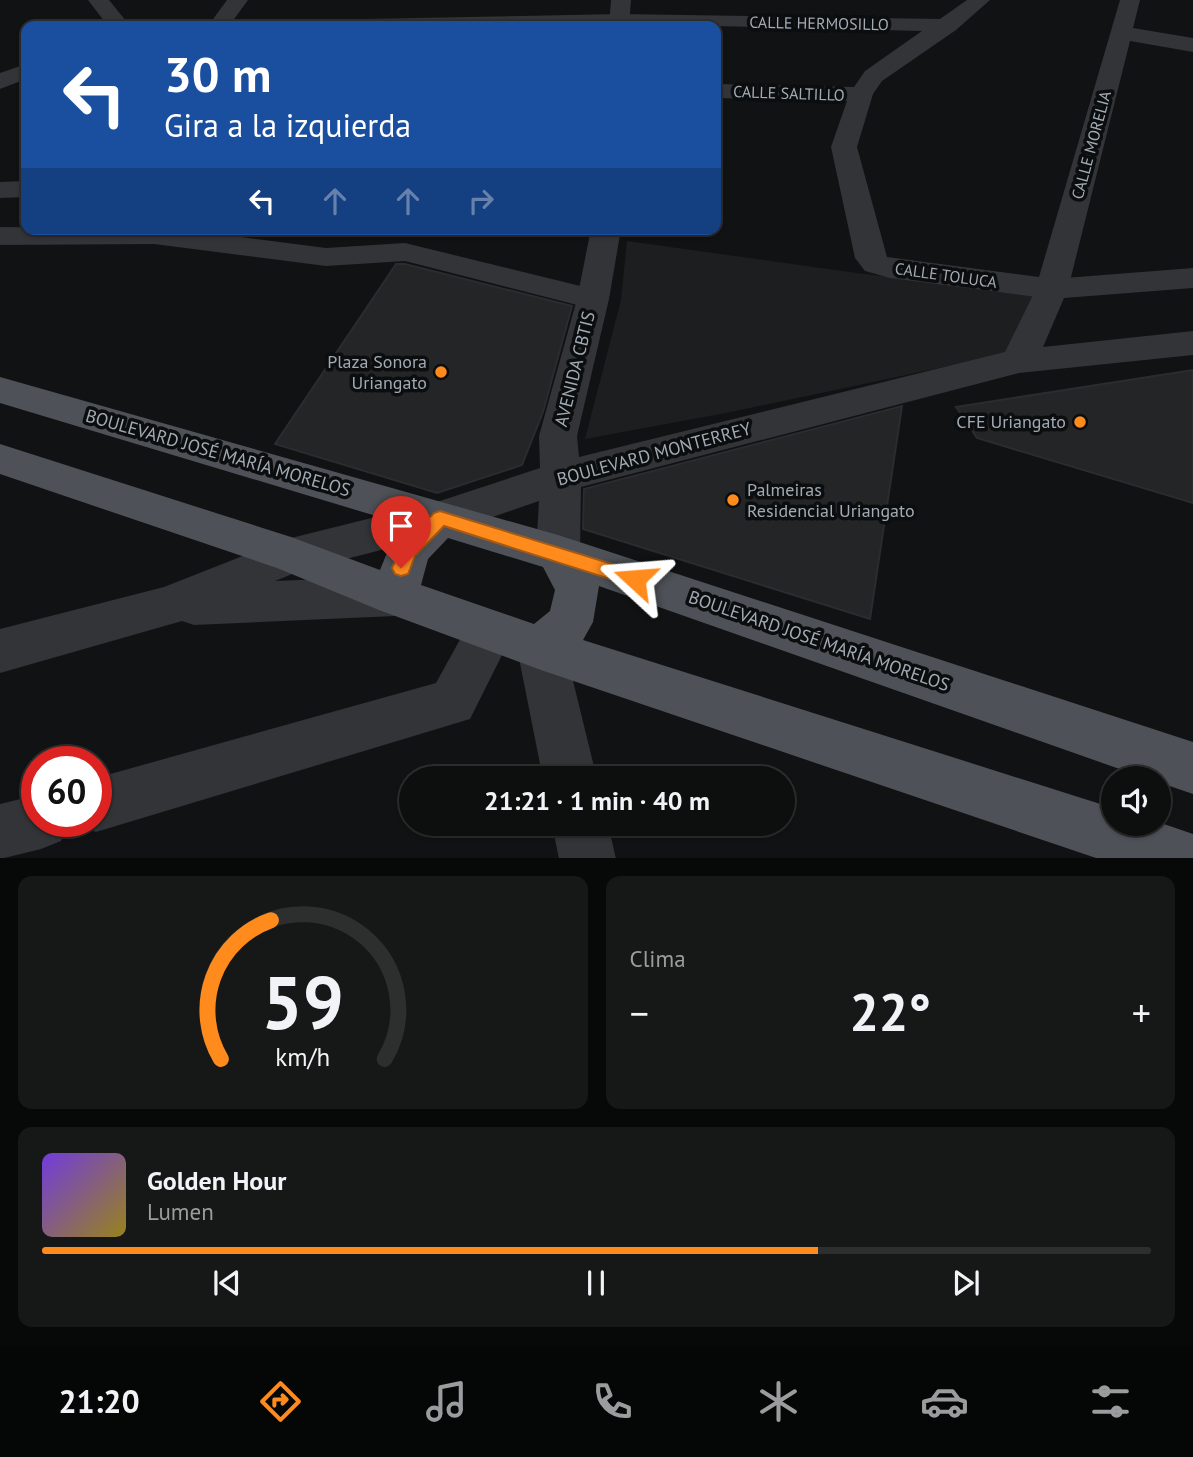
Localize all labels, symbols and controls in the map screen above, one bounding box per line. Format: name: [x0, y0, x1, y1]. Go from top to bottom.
street label: CALLE HERMOSILLO: [749, 12, 889, 34]
text: 30 m: [164, 42, 271, 106]
icon: left: [49, 49, 140, 140]
street label: CALLE SALTILLO: [733, 81, 845, 105]
street label: CALLE MORELIA: [1067, 88, 1115, 201]
text: Gira a la izquierda: [164, 104, 411, 146]
icon: left: [243, 182, 281, 220]
icon: ahead: [316, 182, 354, 220]
icon: ahead: [389, 182, 427, 220]
icon: right: [462, 182, 500, 220]
street label: CALLE TOLUCA: [894, 258, 999, 292]
street label: AVENIDA CBTIS: [549, 309, 600, 429]
place label: Plaza Sonora Uriangato: [327, 350, 427, 394]
marker: Plaza Sonora Uriangato: [433, 364, 449, 380]
street label: BOULEVARD JOSÉ MARÍA MORELOS: [83, 404, 353, 501]
place label: CFE Uriangato: [956, 410, 1066, 433]
marker: CFE Uriangato: [1072, 414, 1088, 430]
street label: BOULEVARD MONTERREY: [554, 417, 754, 491]
place label: Palmeiras Residencial Uriangato: [747, 478, 915, 522]
marker: Palmeiras Residencial Uriangato: [725, 492, 741, 508]
pin: [371, 496, 431, 568]
icon: arrive: [382, 507, 420, 545]
position arrow: [598, 542, 672, 616]
street label: BOULEVARD JOSÉ MARÍA MORELOS: [686, 585, 953, 696]
speed limit sign: 60: [21, 746, 112, 837]
map controls: [1101, 766, 1171, 836]
button: sound: [1101, 766, 1171, 836]
text: 21:21 · 1 min · 40 m: [484, 784, 710, 817]
text: Clima: [630, 944, 686, 973]
text: 59: [261, 955, 344, 1049]
text: 22°: [849, 978, 931, 1045]
text: −: [630, 988, 649, 1037]
text: +: [1132, 988, 1151, 1037]
text: km/h: [275, 1040, 330, 1072]
text: Golden Hour: [147, 1164, 286, 1197]
text: Lumen: [147, 1197, 214, 1226]
icon: previous: [208, 1264, 246, 1302]
icon: pause: [577, 1264, 615, 1302]
icon: next: [947, 1264, 985, 1302]
icon: directions: [256, 1377, 305, 1426]
icon: music: [422, 1377, 471, 1426]
icon: phone: [588, 1377, 637, 1426]
icon: climate: [754, 1377, 803, 1426]
icon: car: [920, 1377, 969, 1426]
icon: filters: [1086, 1377, 1135, 1426]
text: 21:20: [58, 1380, 140, 1422]

